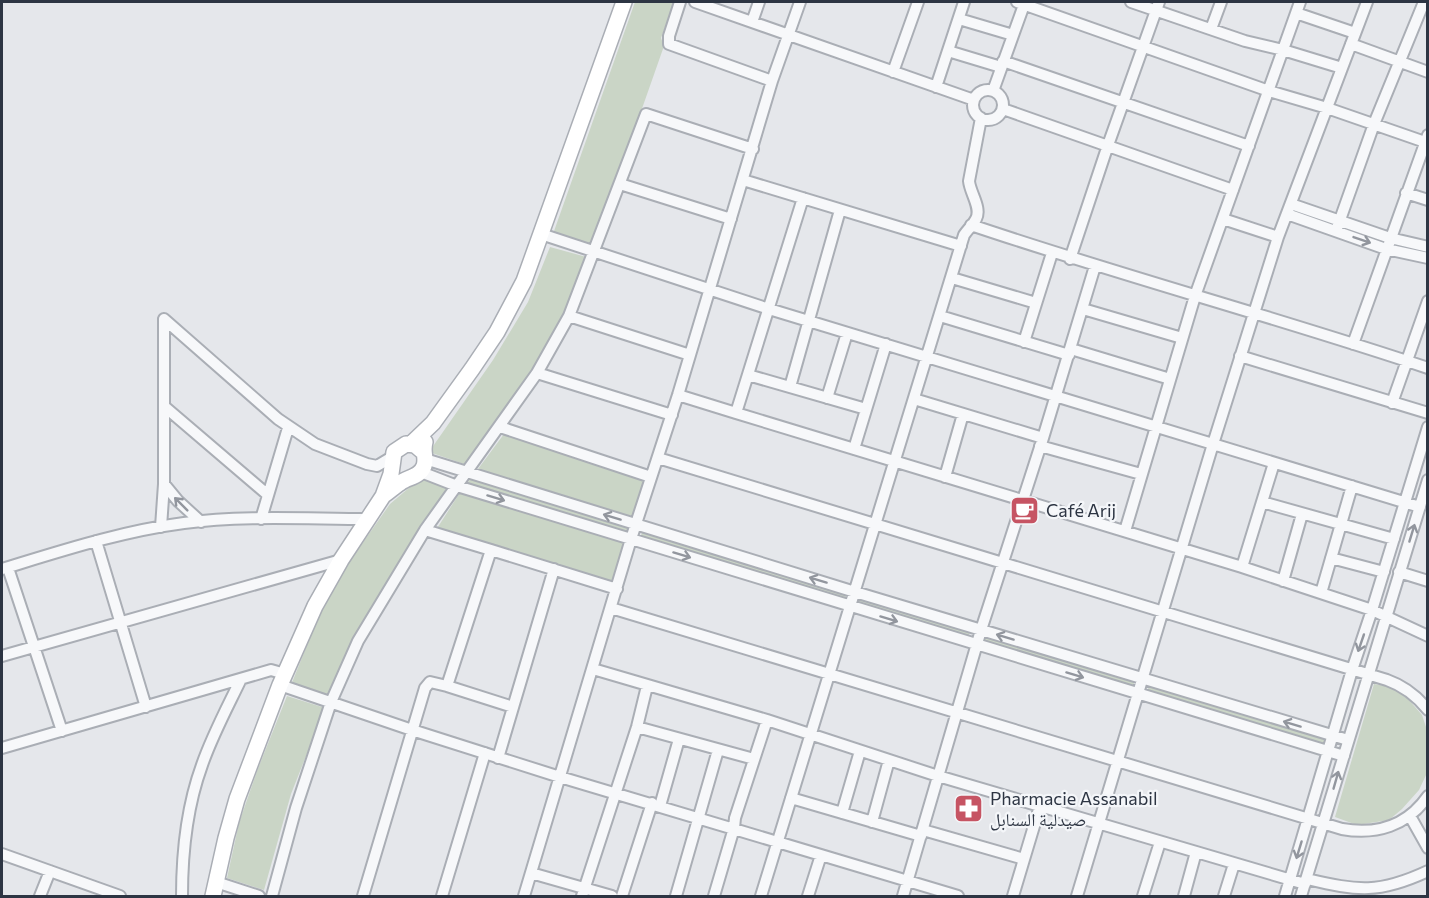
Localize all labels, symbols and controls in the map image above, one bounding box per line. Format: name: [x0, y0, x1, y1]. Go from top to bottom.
one-way arrow: [1352, 236, 1371, 247]
one-way arrow: [486, 493, 505, 504]
cafe icon: Café Arij: [1009, 494, 1041, 526]
one-way arrow: [174, 497, 189, 511]
place label: Café Arij: [1046, 499, 1116, 521]
one-way arrow: [603, 511, 622, 522]
one-way arrow: [1407, 524, 1418, 543]
one-way arrow: [672, 550, 691, 561]
one-way arrow: [809, 574, 828, 585]
one-way arrow: [879, 614, 898, 625]
one-way arrow: [996, 631, 1015, 642]
one-way arrow: [1355, 633, 1366, 652]
one-way arrow: [1065, 670, 1084, 681]
one-way arrow: [1283, 718, 1302, 729]
one-way arrow: [1331, 771, 1343, 790]
place label: Pharmacie Assanabil صيدلية السنابل: [990, 787, 1158, 831]
pharmacy icon: Pharmacie Assanabil صيدلية السنابل: [953, 792, 985, 824]
one-way arrow: [1293, 840, 1304, 859]

